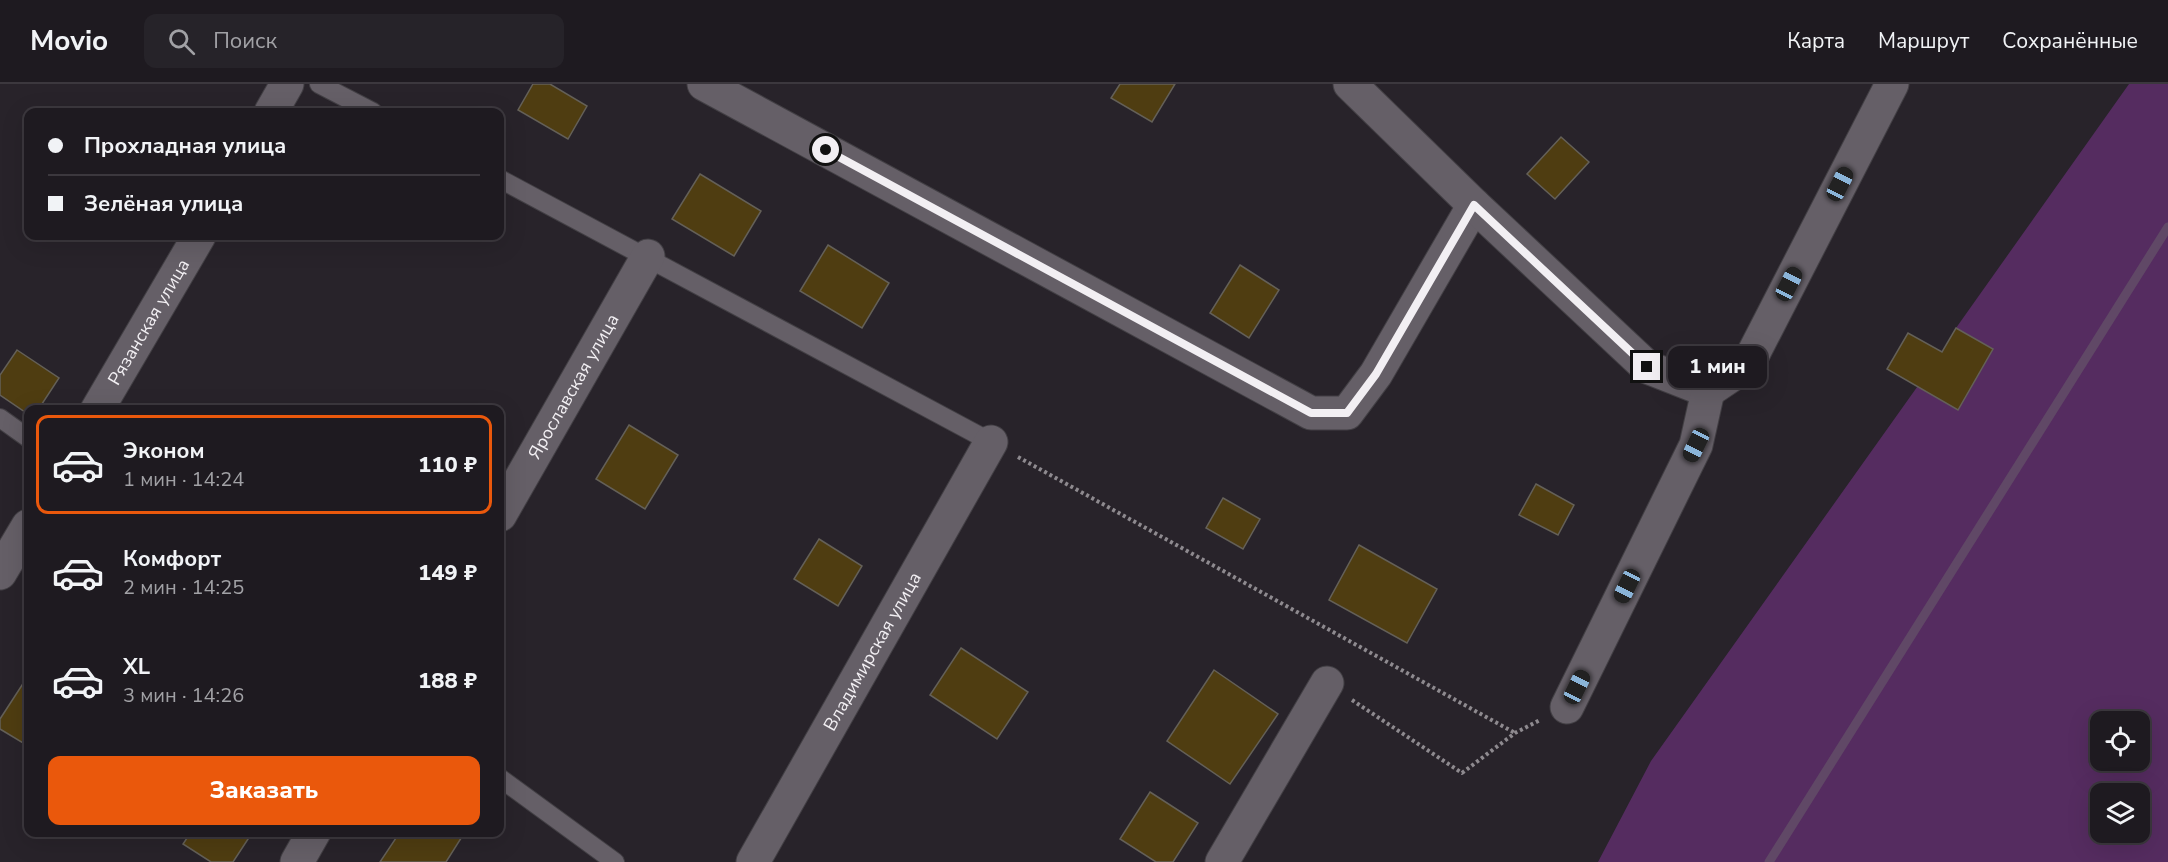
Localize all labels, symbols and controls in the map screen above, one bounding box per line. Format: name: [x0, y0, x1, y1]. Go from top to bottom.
search box: [144, 14, 564, 68]
text: Movio: [30, 22, 108, 60]
icon: search: [165, 25, 198, 58]
text: Поиск: [213, 26, 277, 56]
text: Карта: [1787, 27, 1845, 55]
text: Маршрут: [1878, 27, 1969, 55]
text: Сохранённые: [2002, 27, 2138, 55]
text: Прохладная улица: [84, 131, 286, 161]
route start: [812, 136, 839, 163]
car: [1824, 164, 1856, 204]
text: Зелёная улица: [84, 189, 243, 219]
street label: Рязанская улица: [102, 254, 195, 390]
car: [1773, 264, 1805, 304]
street label: Ярославская улица: [522, 310, 624, 463]
callout: 1 мин: [1668, 346, 1767, 388]
route end: [1633, 353, 1660, 380]
text: 1 мин: [1689, 353, 1746, 380]
car: [1680, 425, 1712, 465]
text: Эконом: [123, 436, 205, 466]
icon: car: [51, 438, 105, 492]
text: 110 ₽: [418, 450, 477, 480]
text: 1 мин · 14:24: [123, 466, 244, 493]
text: Комфорт: [123, 544, 221, 574]
icon: car: [51, 546, 105, 600]
text: 149 ₽: [418, 558, 477, 588]
car: [1611, 566, 1643, 606]
street label: Владимирская улица: [818, 568, 927, 735]
text: 2 мин · 14:25: [123, 574, 244, 601]
text: XL: [123, 652, 150, 682]
icon: car: [51, 654, 105, 708]
text: 188 ₽: [418, 666, 477, 696]
car: [1561, 667, 1593, 707]
text: 3 мин · 14:26: [123, 682, 244, 709]
map controls: [2090, 711, 2150, 843]
button: locate: [2090, 711, 2150, 771]
button: Заказать: [48, 756, 480, 825]
button: layers: [2090, 783, 2150, 843]

